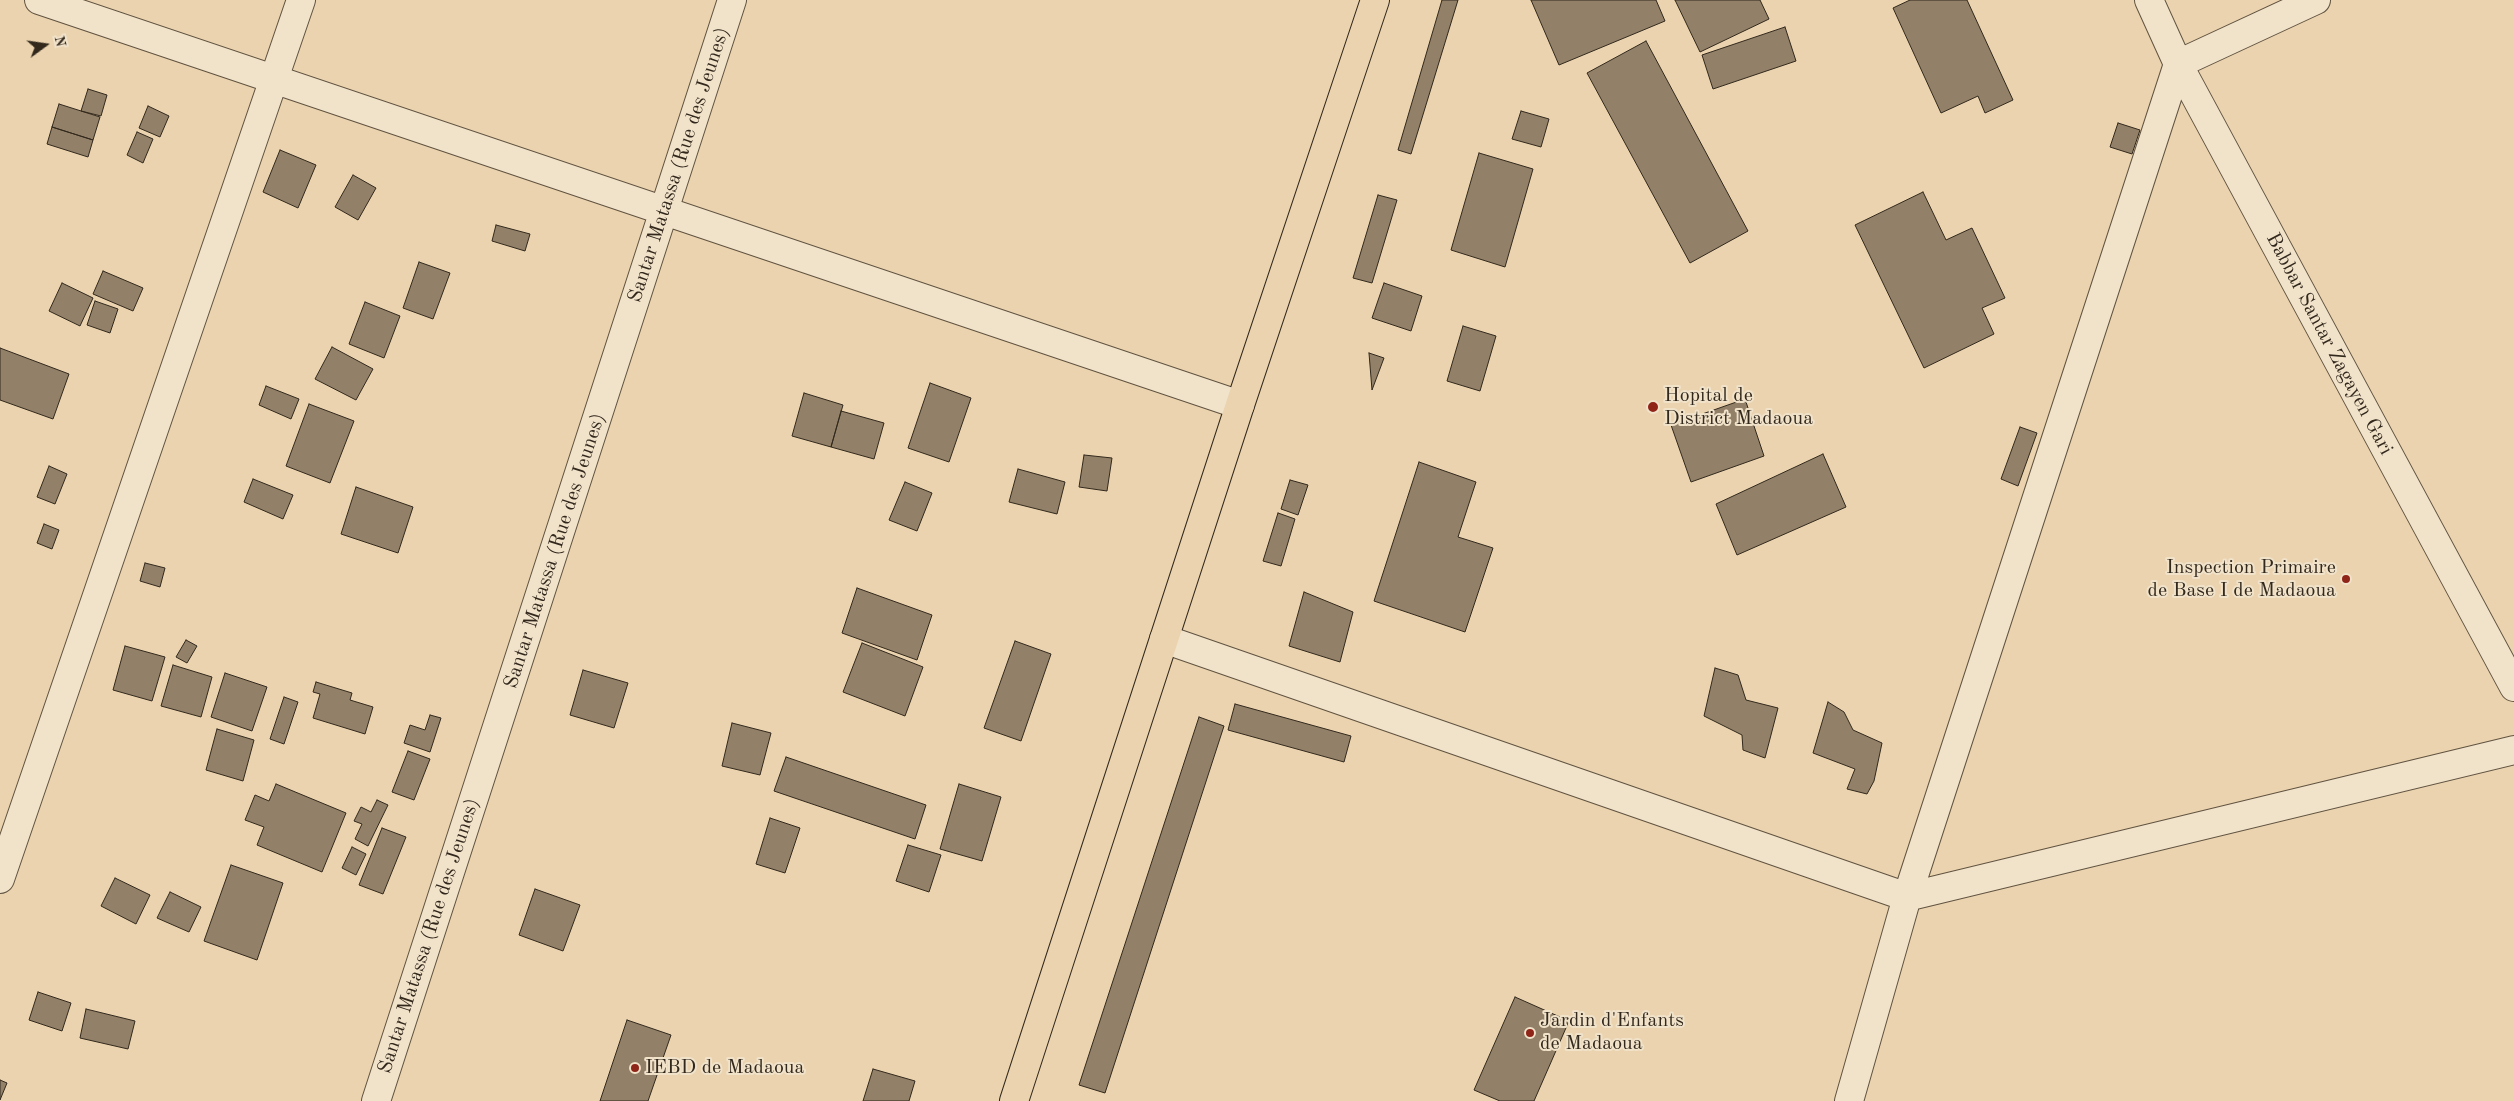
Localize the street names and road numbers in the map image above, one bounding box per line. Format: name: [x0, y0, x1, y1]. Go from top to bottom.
street label: Santar Matassa (Rue des Jeunes): [623, 24, 735, 306]
street label: Babbar Santar Zagayen Gari: [2260, 229, 2398, 459]
street label: Santar Matassa (Rue des Jeunes): [499, 410, 611, 692]
street label: Santar Matassa (Rue des Jeunes): [373, 795, 485, 1077]

